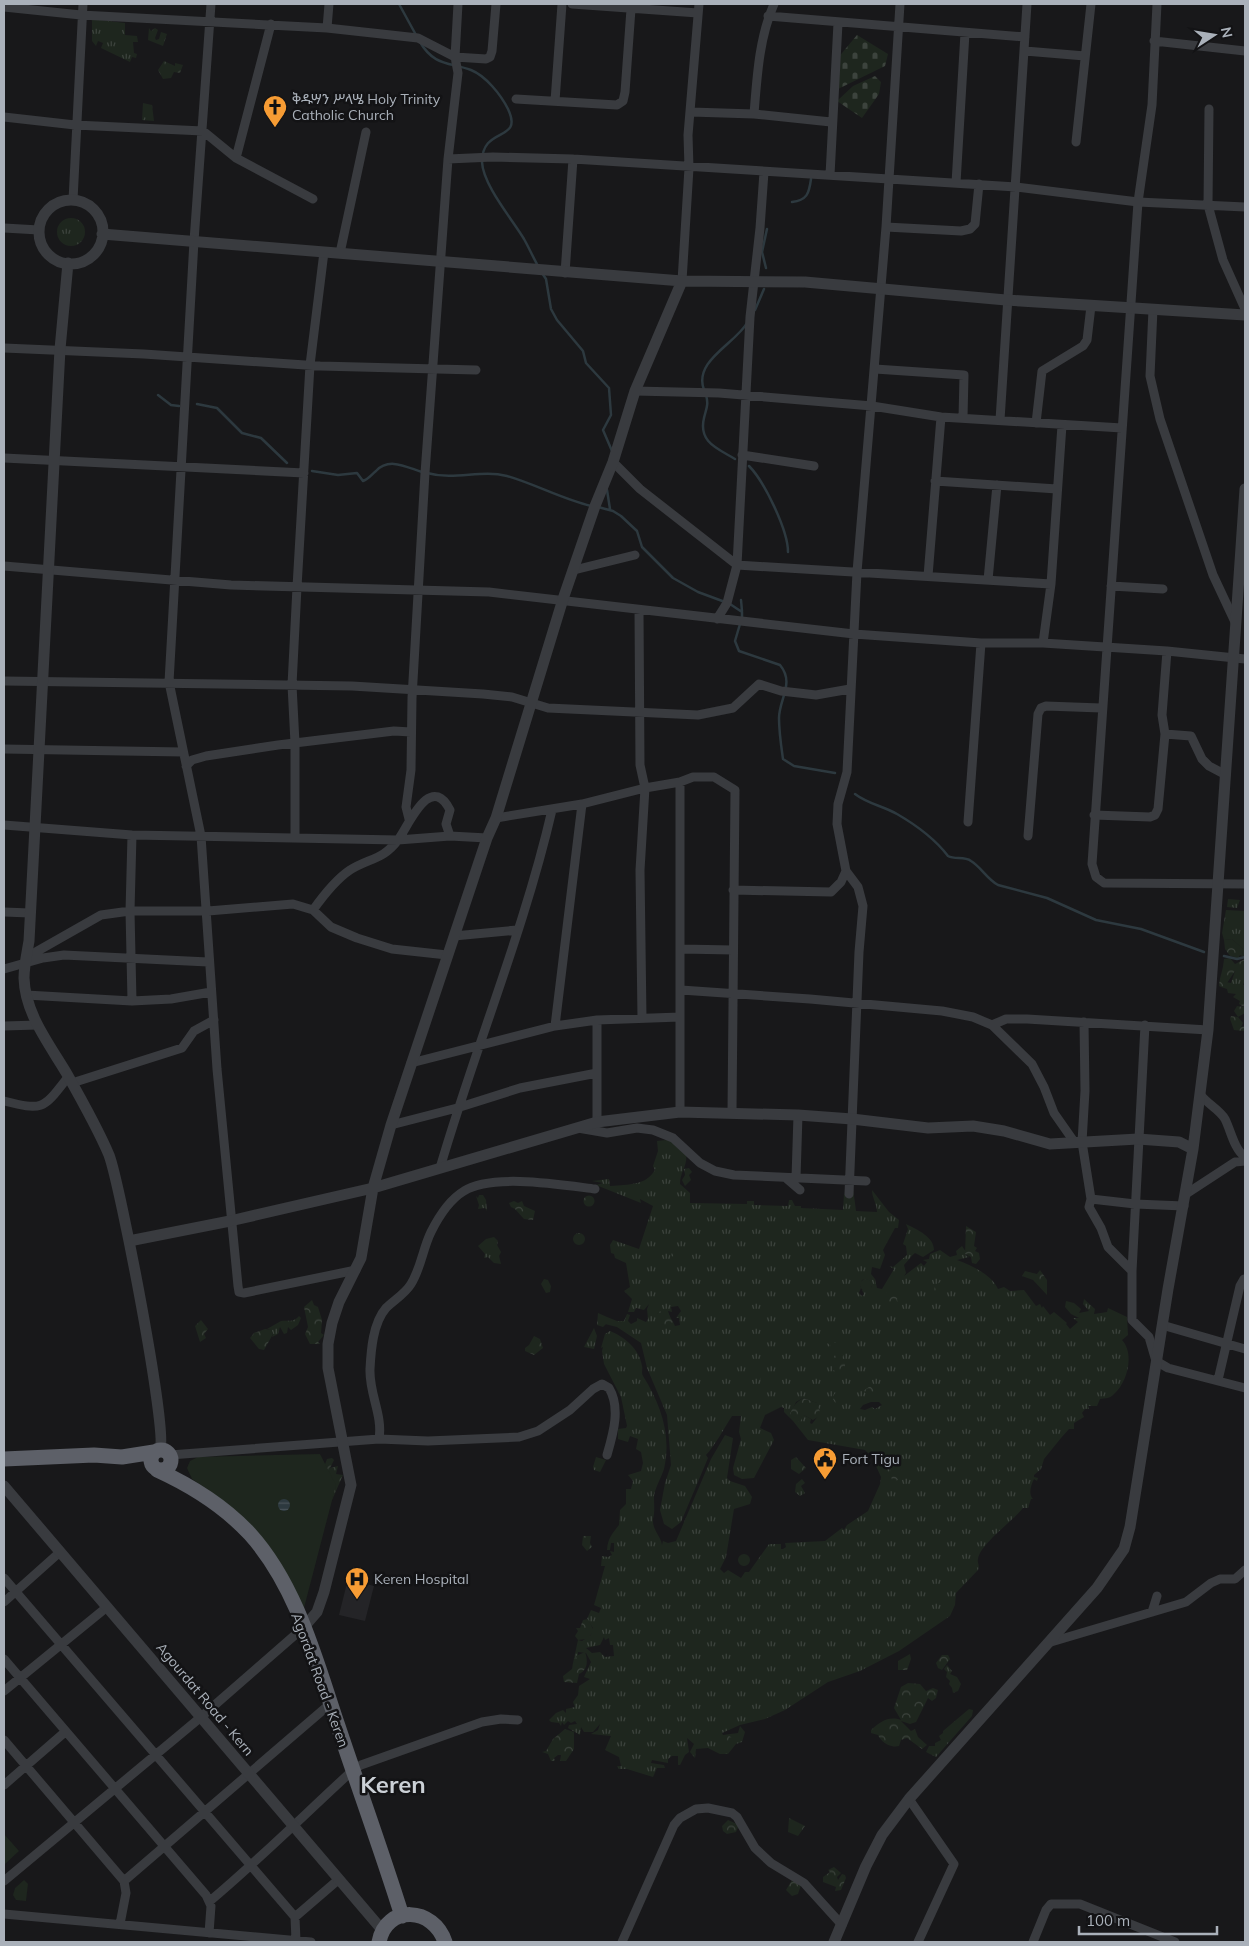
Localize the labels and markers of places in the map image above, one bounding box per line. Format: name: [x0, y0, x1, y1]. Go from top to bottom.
place label: ቅዱሣን ሥላሤ Holy Trinity Catholic Church: [292, 90, 441, 124]
church icon: ቅዱሣን ሥላሤ Holy Trinity Catholic Church: [262, 94, 288, 128]
public building icon: Fort Tigu: [812, 1446, 838, 1480]
place label: Fort Tigu: [842, 1450, 900, 1468]
hospital icon: Keren Hospital: [344, 1566, 370, 1600]
place label: Keren Hospital: [374, 1570, 469, 1588]

